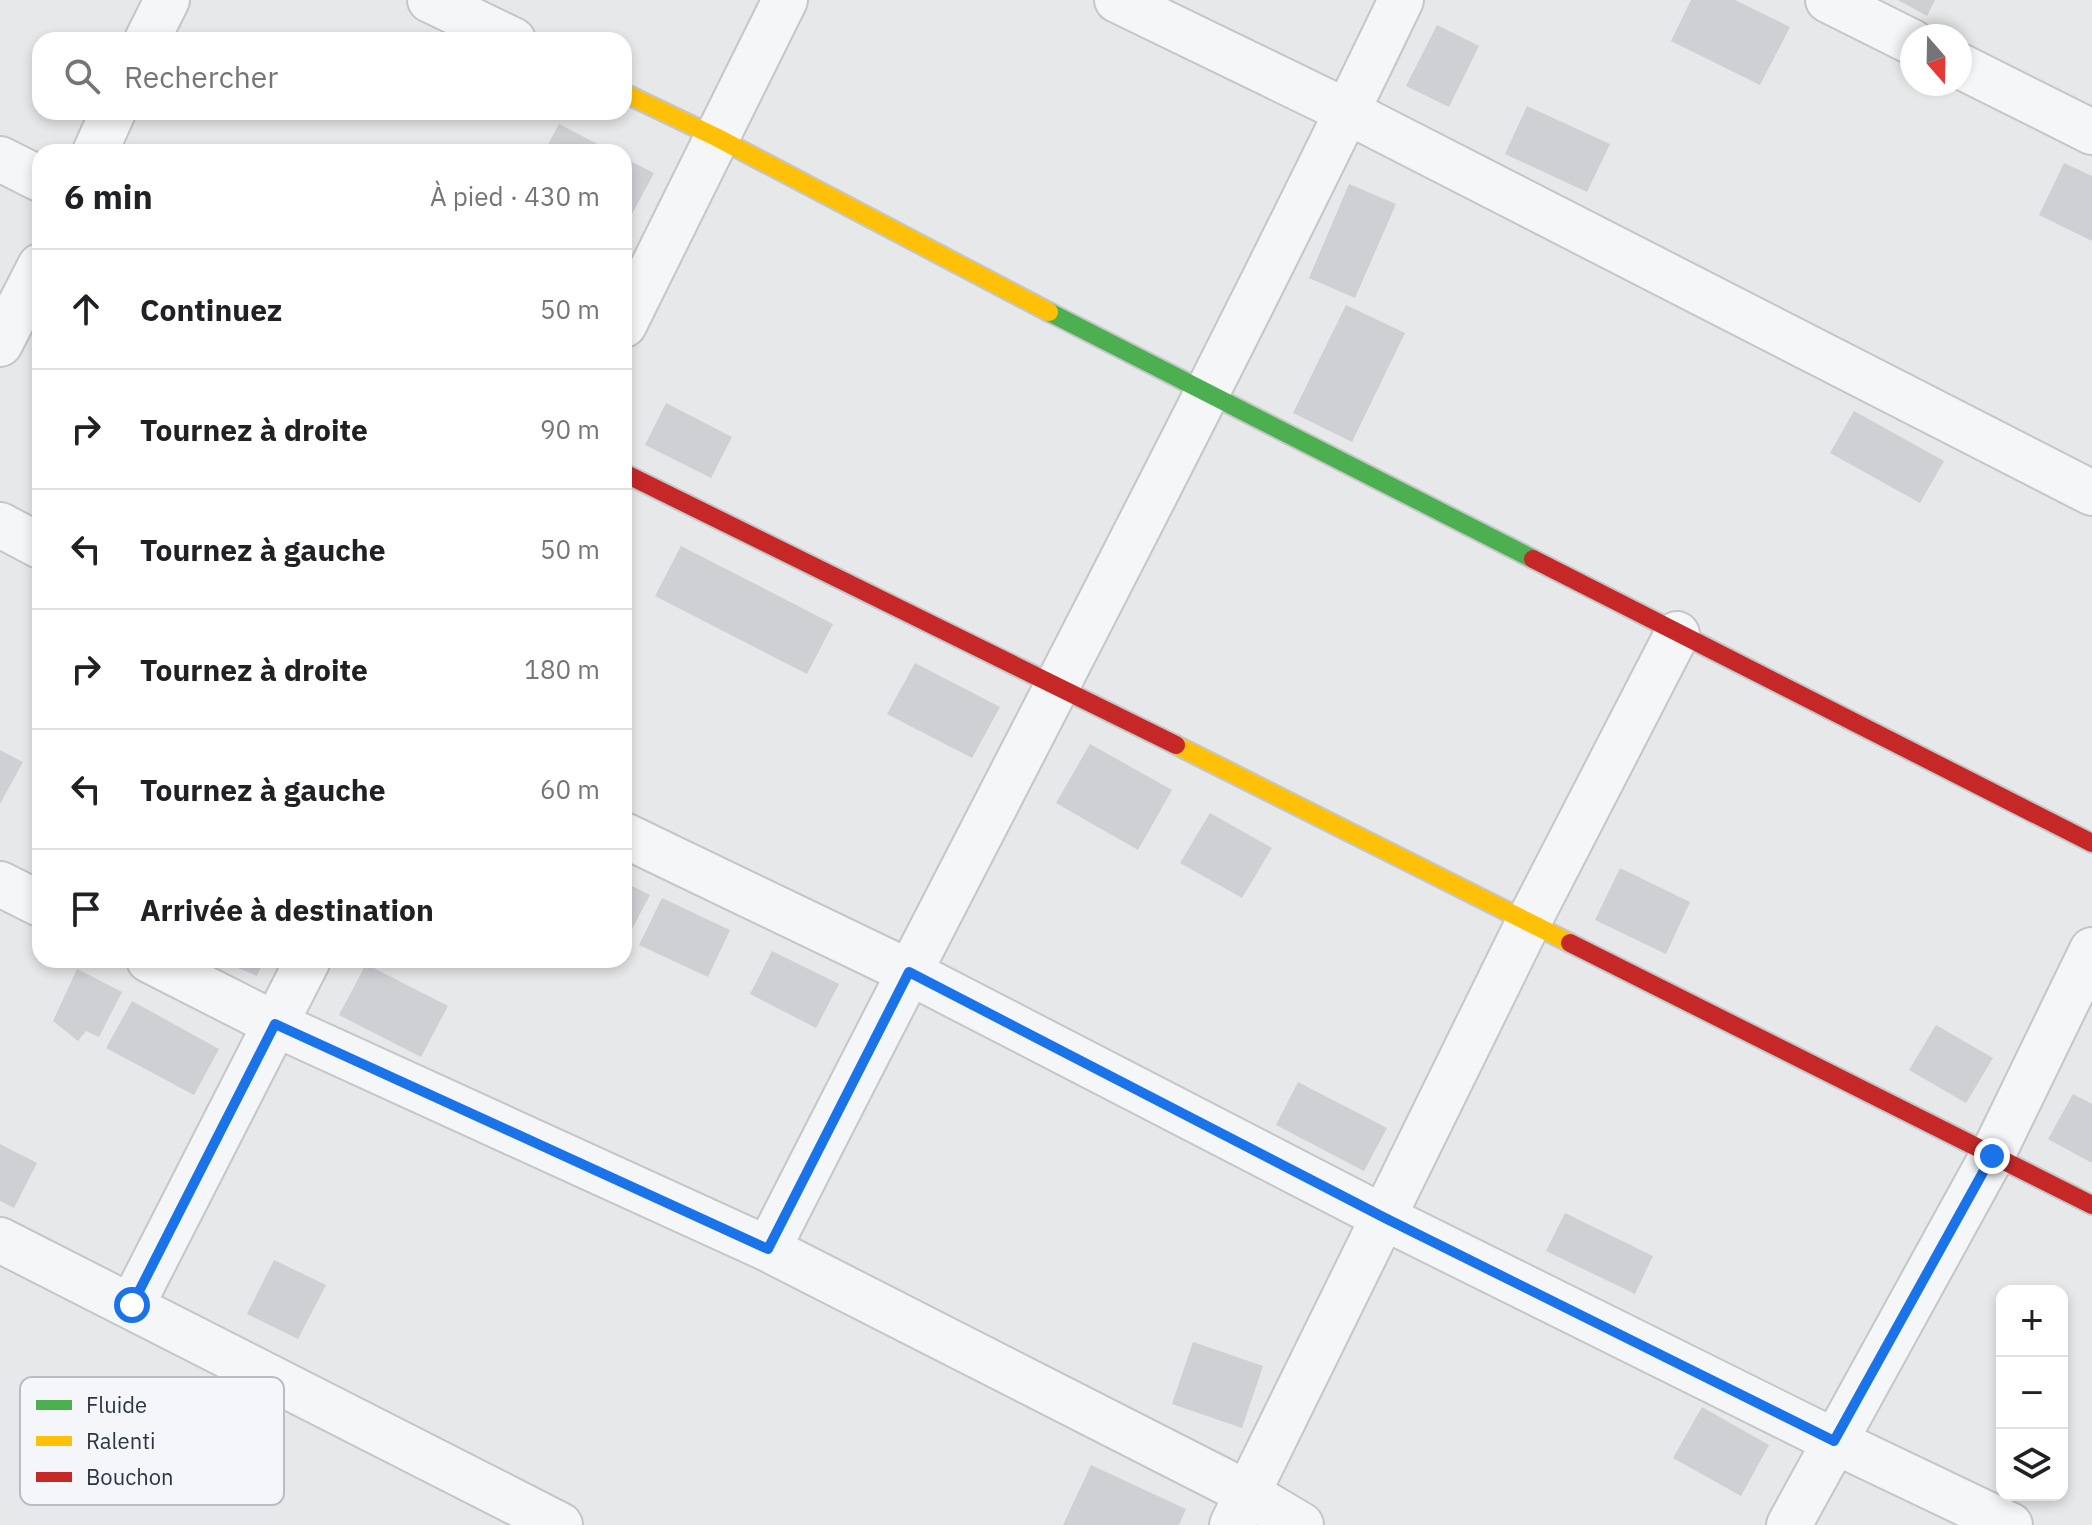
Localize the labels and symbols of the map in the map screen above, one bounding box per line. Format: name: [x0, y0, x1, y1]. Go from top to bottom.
north arrow: [1900, 24, 1972, 96]
route end: [1974, 1138, 2010, 1174]
route start: [114, 1287, 150, 1323]
legend: [20, 1377, 284, 1505]
text: Fluide: [86, 1390, 147, 1419]
text: Ralenti: [86, 1426, 155, 1455]
text: Bouchon: [86, 1462, 174, 1491]

